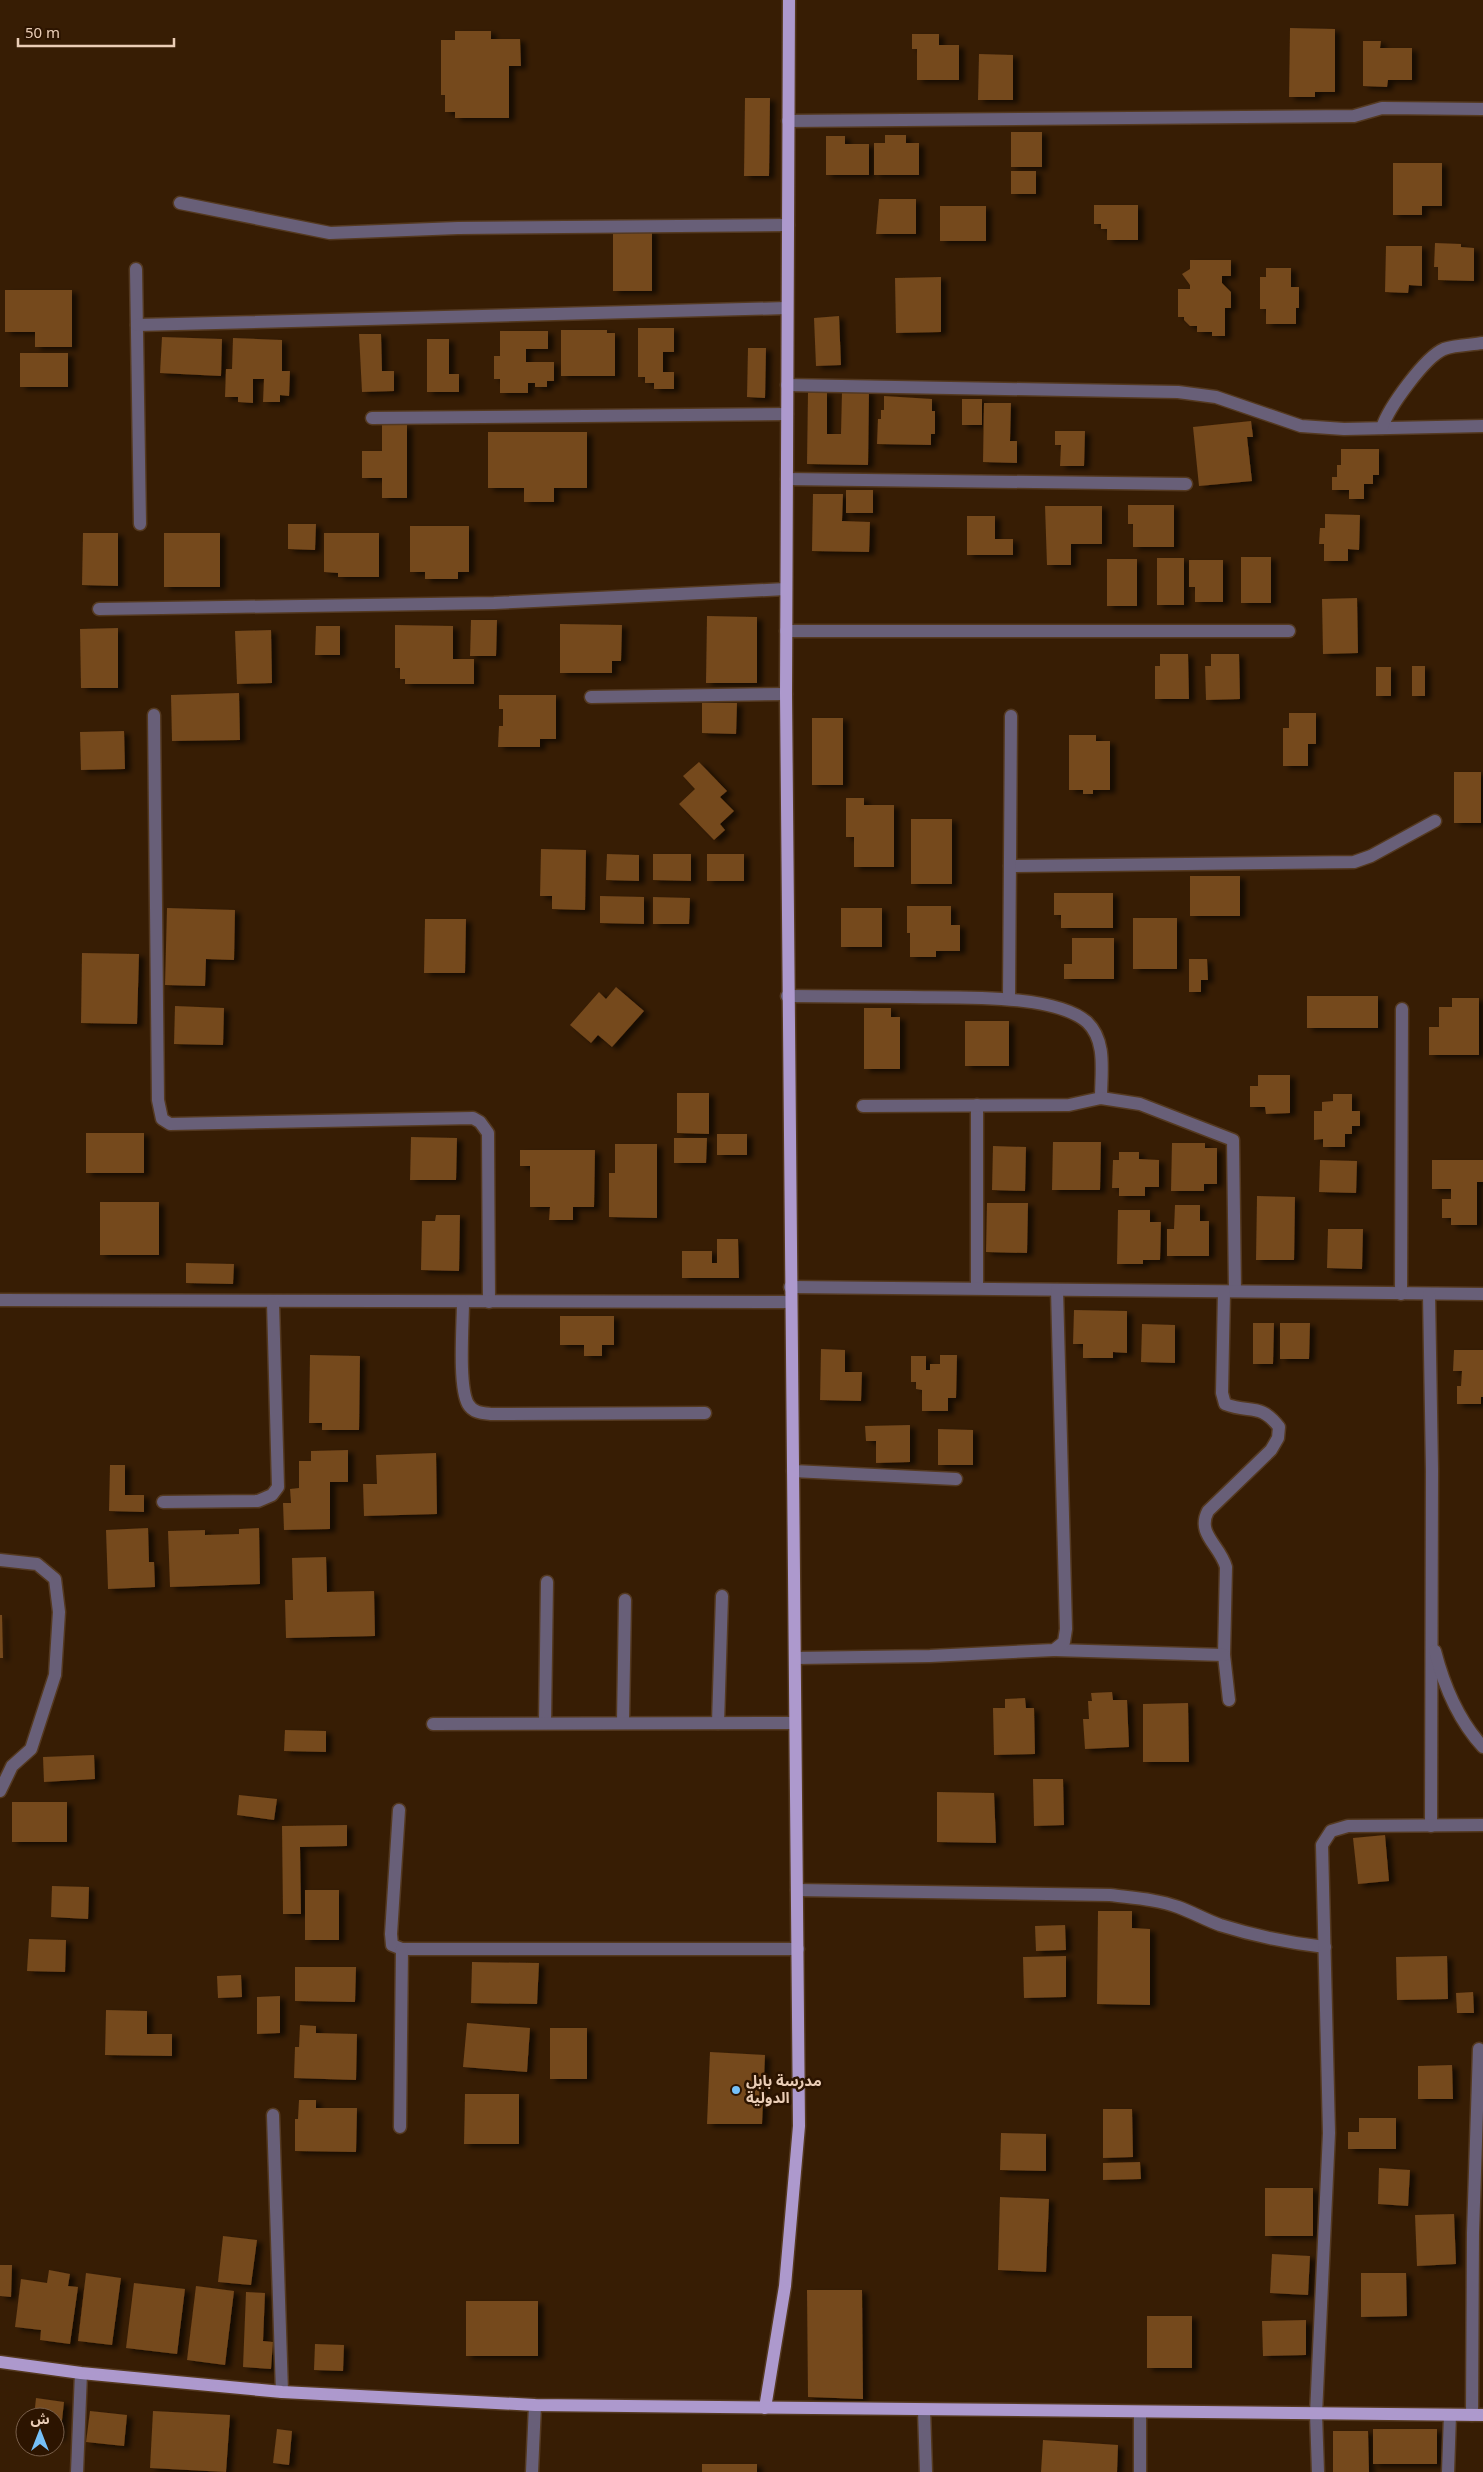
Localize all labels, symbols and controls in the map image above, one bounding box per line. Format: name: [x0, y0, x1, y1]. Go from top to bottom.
scale bar: [18, 15, 174, 47]
text: 50 m: [25, 17, 60, 49]
place label: مدرسة بابل الدولية: [746, 2065, 822, 2114]
marker: مدرسة بابل الدولية: [730, 2084, 742, 2096]
text: ش: [30, 2405, 50, 2434]
north arrow: [15, 2407, 65, 2457]

